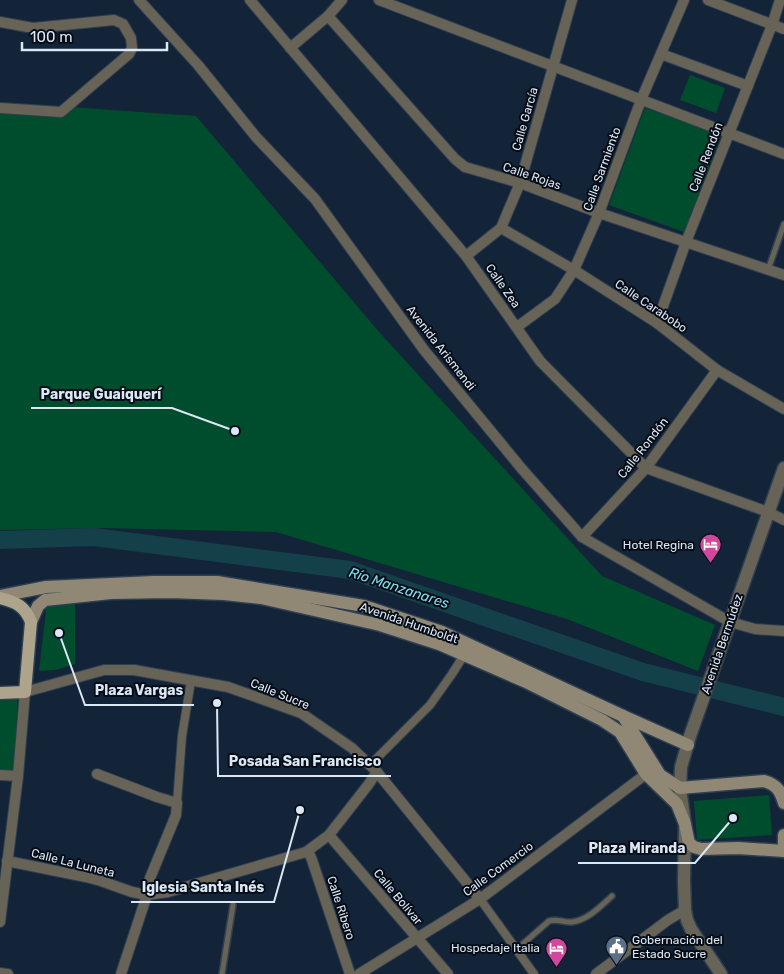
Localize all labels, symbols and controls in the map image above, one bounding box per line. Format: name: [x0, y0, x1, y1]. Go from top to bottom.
scale bar: [22, 20, 168, 52]
text: 100 m: [30, 28, 72, 46]
street label: Calle García: [509, 86, 541, 152]
street label: Calle Rendón: [686, 120, 726, 194]
street label: Calle Sarmiento: [580, 125, 624, 213]
street label: Calle Rojas: [501, 160, 563, 192]
street label: Calle Zea: [483, 261, 523, 311]
street label: Calle Carabobo: [612, 277, 690, 335]
street label: Avenida Arismendi: [404, 303, 478, 393]
callout: Parque Guaiquerí: [31, 379, 172, 408]
text: Parque Guaiquerí: [41, 386, 162, 403]
street label: Calle Rondón: [615, 415, 671, 481]
hotel icon: Hotel Regina: [698, 533, 722, 564]
place label: Hotel Regina: [623, 538, 694, 552]
water label: Río Manzanares: [347, 564, 451, 612]
street label: Avenida Bermúdez: [698, 592, 746, 696]
street label: Avenida Humboldt: [358, 600, 460, 646]
callout: Plaza Vargas: [85, 676, 194, 705]
street label: Calle Sucre: [248, 676, 312, 712]
text: Plaza Vargas: [95, 682, 184, 699]
callout: Posada San Francisco: [218, 747, 391, 776]
text: Posada San Francisco: [229, 753, 381, 770]
callout: Plaza Miranda: [578, 834, 695, 863]
street label: Calle Comercio: [460, 839, 536, 899]
text: Plaza Miranda: [589, 840, 685, 857]
street label: Calle La Luneta: [30, 846, 116, 880]
street label: Calle Bolívar: [371, 866, 426, 928]
callout: Iglesia Santa Inés: [131, 873, 274, 902]
street label: Calle Ribero: [324, 874, 358, 942]
text: Iglesia Santa Inés: [142, 879, 265, 896]
place label: Gobernación del Estado Sucre: [632, 933, 723, 961]
public building icon: Gobernación del Estado Sucre: [604, 935, 628, 966]
hotel icon: Hospedaje Italia: [544, 936, 568, 967]
place label: Hospedaje Italia: [451, 941, 540, 955]

